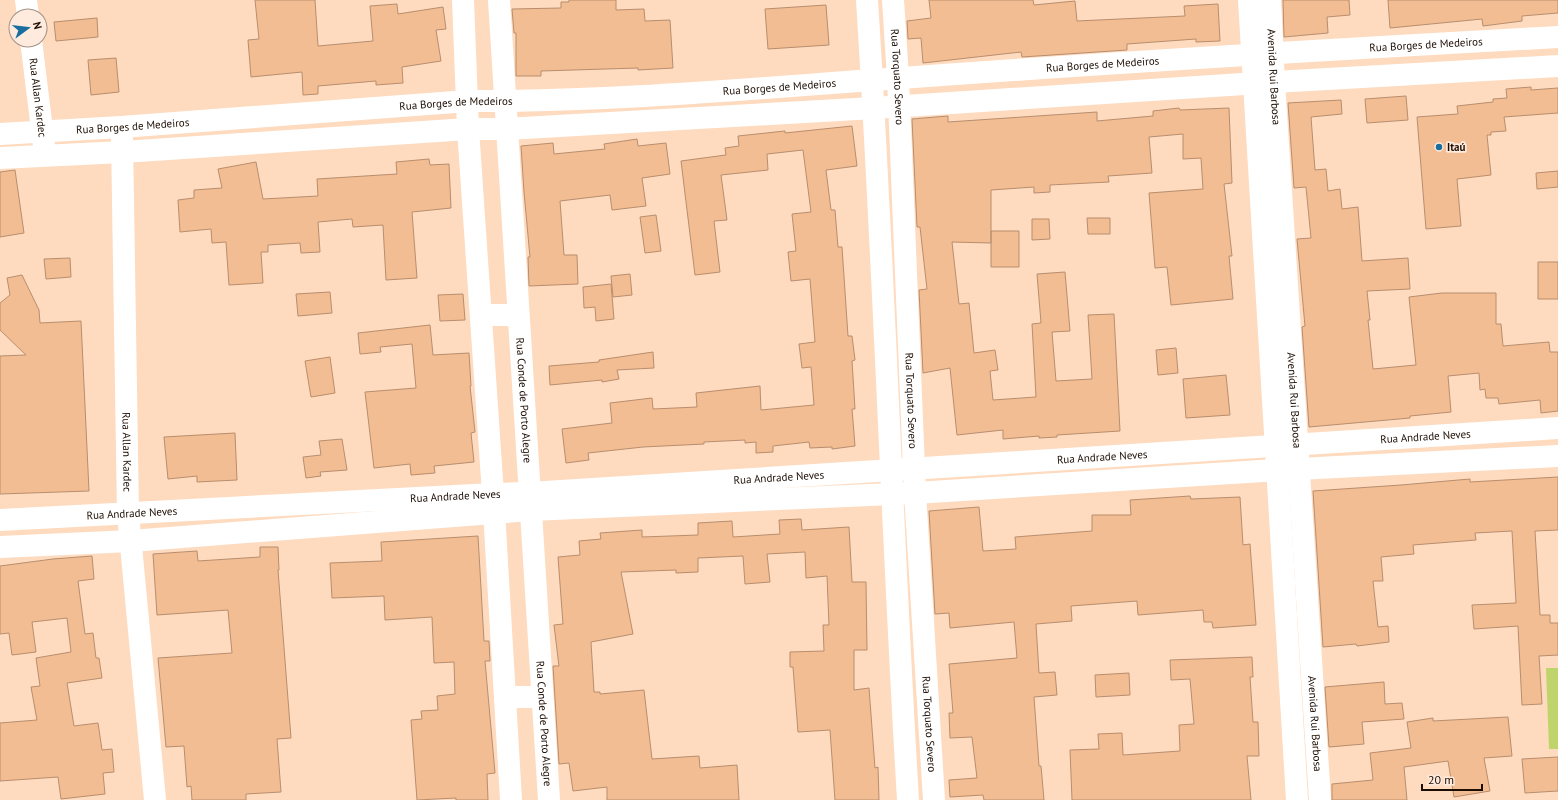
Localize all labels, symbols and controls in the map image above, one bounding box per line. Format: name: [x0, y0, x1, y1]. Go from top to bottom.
north arrow: [8, 8, 48, 48]
text: N: [30, 20, 45, 31]
street label: Rua Torquato Severo: [888, 28, 907, 125]
street label: Avenida Rui Barbosa: [1264, 29, 1284, 125]
street label: Rua Borges de Medeiros: [1369, 34, 1483, 55]
street label: Rua Borges de Medeiros: [1046, 53, 1160, 75]
street label: Rua Allan Kardec: [26, 57, 50, 138]
street label: Rua Borges de Medeiros: [722, 76, 837, 98]
street label: Rua Borges de Medeiros: [399, 94, 513, 113]
street label: Rua Borges de Medeiros: [76, 115, 190, 137]
place label: Itaú: [1447, 140, 1465, 154]
marker: Itaú: [1434, 142, 1444, 152]
street label: Rua Conde de Porto Alegre: [513, 337, 535, 464]
street label: Rua Torquato Severo: [902, 352, 920, 449]
street label: Avenida Rui Barbosa: [1284, 352, 1304, 449]
street label: Rua Allan Kardec: [119, 412, 135, 492]
street label: Rua Andrade Neves: [1380, 427, 1472, 446]
street label: Rua Andrade Neves: [1056, 447, 1148, 467]
street label: Rua Andrade Neves: [733, 467, 825, 487]
street label: Rua Andrade Neves: [410, 487, 501, 505]
street label: Rua Andrade Neves: [86, 504, 178, 522]
street label: Rua Conde de Porto Alegre: [533, 660, 555, 787]
street label: Avenida Rui Barbosa: [1305, 675, 1325, 772]
street label: Rua Torquato Severo: [919, 676, 939, 773]
scale bar: [1422, 766, 1482, 792]
text: 20 m: [1428, 772, 1454, 787]

